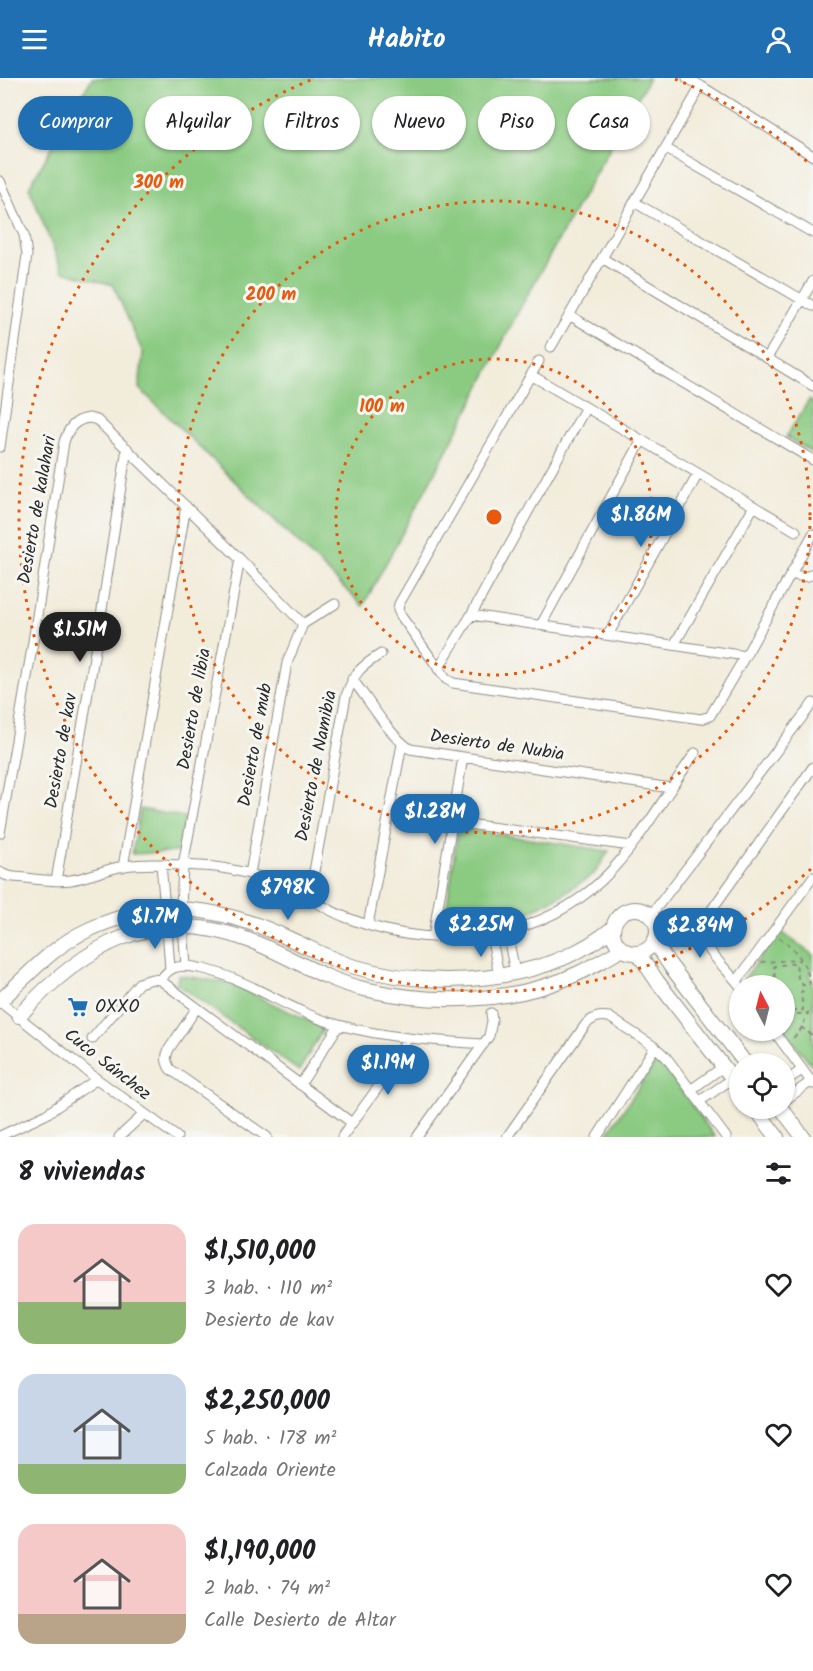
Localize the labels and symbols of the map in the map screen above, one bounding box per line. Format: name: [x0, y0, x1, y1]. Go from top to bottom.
text: 300 m: [133, 169, 184, 198]
text: 200 m: [246, 281, 297, 310]
text: 100 m: [359, 393, 405, 422]
street label: Desierto de kalahari: [11, 433, 65, 587]
pin: $1.86M: [592, 497, 690, 548]
centre of rings: [484, 507, 504, 527]
pin: $1.51M: [31, 612, 129, 663]
street label: Desierto de libia: [170, 646, 220, 772]
street label: Desierto de mub: [231, 680, 281, 809]
street label: Desierto de Namibia: [288, 688, 346, 844]
street label: Desierto de kav: [38, 691, 86, 811]
street label: Desierto de Nubia: [428, 722, 566, 770]
pin: $1.28M: [386, 794, 484, 845]
pin: $798K: [246, 870, 330, 921]
pin: $1.7M: [113, 899, 197, 950]
pin: $2.25M: [432, 907, 530, 958]
pin: $2.84M: [651, 908, 749, 959]
north arrow: [729, 975, 795, 1041]
place label: OXXO: [95, 993, 140, 1022]
supermarket icon: OXXO: [66, 995, 90, 1019]
street label: Cuco Sánchez: [57, 1022, 157, 1109]
pin: $1.19M: [339, 1045, 437, 1096]

